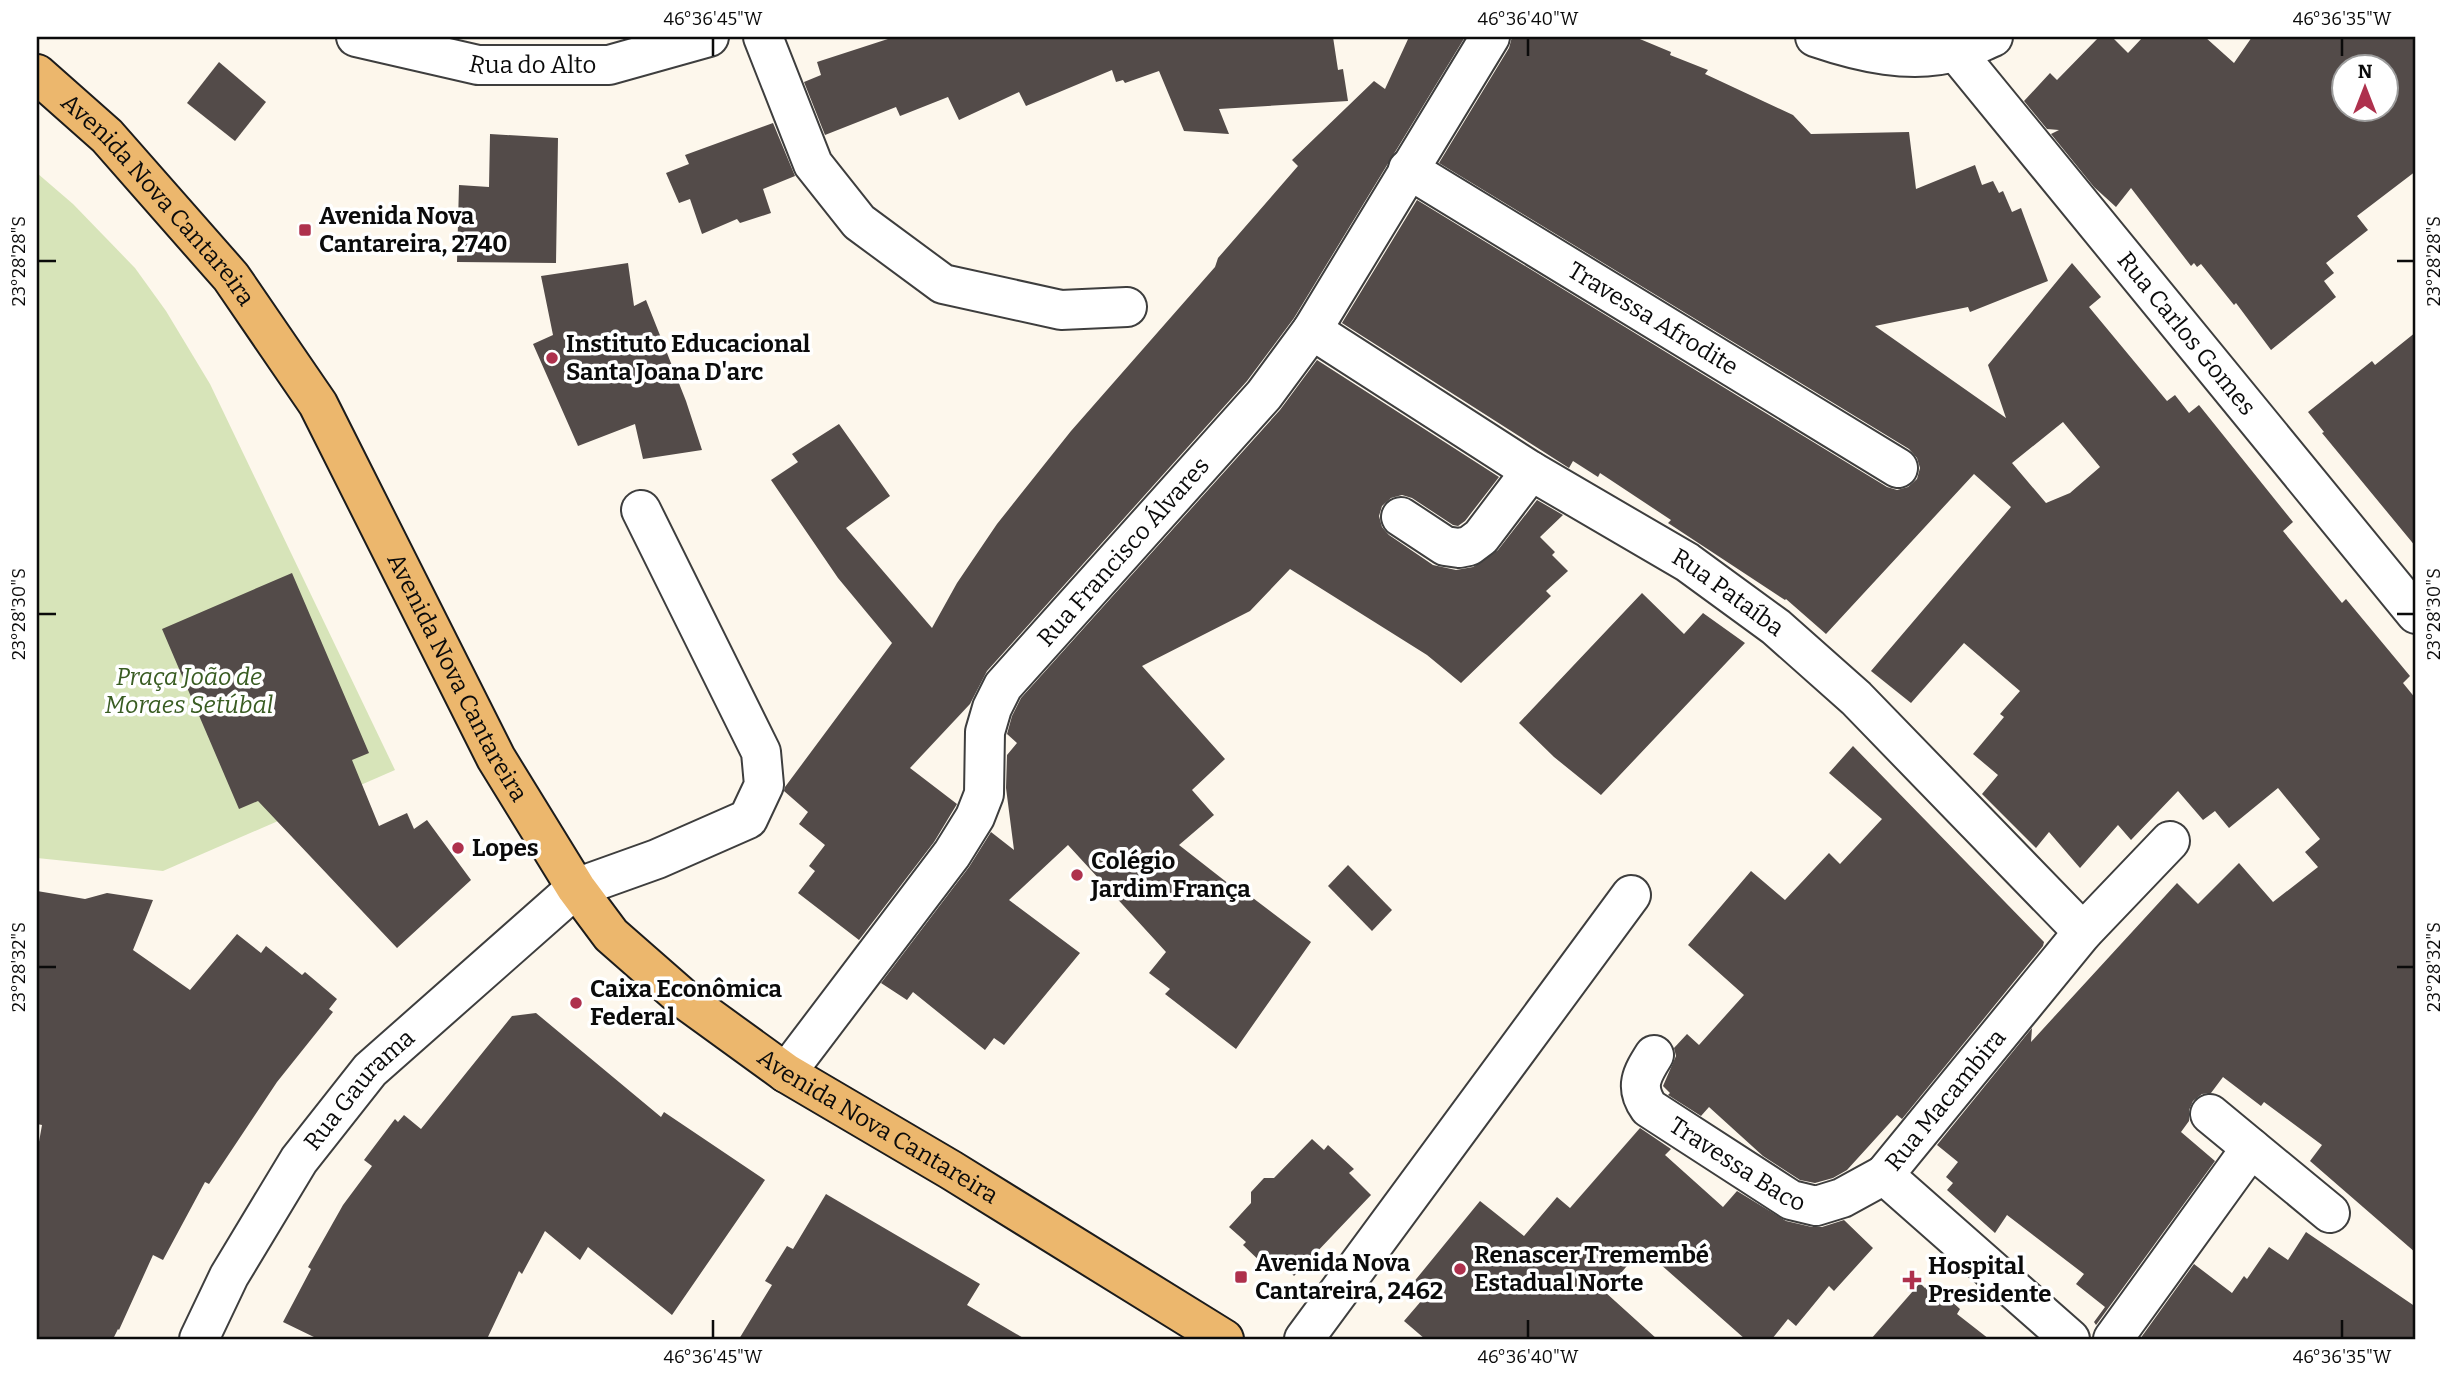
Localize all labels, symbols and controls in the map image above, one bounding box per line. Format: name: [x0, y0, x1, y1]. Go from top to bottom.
text: 46°36'45"W: [664, 8, 763, 30]
text: 46°36'40"W: [1478, 8, 1579, 30]
text: 46°36'35"W: [2293, 8, 2392, 30]
street label: Rua do Alto: [466, 49, 596, 80]
north arrow: [2330, 52, 2400, 122]
text: N: [2358, 60, 2373, 83]
street label: Avenida Nova Cantareira: [55, 88, 260, 311]
place label: Avenida Nova Cantareira, 2740: [319, 202, 507, 258]
text: 23°28'28"S: [8, 216, 30, 306]
text: 23°28'28"S: [2423, 216, 2445, 306]
marker: Avenida Nova Cantareira, 2740: [297, 222, 313, 238]
street label: Rua Carlos Gomes: [2112, 246, 2262, 421]
street label: Travessa Afrodite: [1563, 256, 1743, 381]
place label: Instituto Educacional Santa Joana D'arc: [566, 330, 811, 386]
marker: Instituto Educacional Santa Joana D'arc: [544, 350, 560, 366]
street label: Rua Francisco Álvares: [1032, 452, 1215, 652]
street label: Rua Pataíba: [1667, 543, 1789, 642]
street label: Avenida Nova Cantareira: [381, 549, 533, 807]
text: 23°28'30"S: [8, 568, 30, 660]
text: 23°28'30"S: [2423, 568, 2445, 660]
park label: Praça João de Moraes Setúbal: [105, 663, 273, 719]
place label: Lopes: [472, 834, 539, 862]
marker: Lopes: [450, 840, 466, 856]
place label: Colégio Jardim França: [1089, 847, 1251, 903]
marker: Colégio Jardim França: [1069, 867, 1085, 883]
text: 23°28'32"S: [8, 922, 30, 1012]
text: 23°28'32"S: [2423, 922, 2445, 1012]
place label: Caixa Econômica Federal: [590, 975, 782, 1031]
marker: Caixa Econômica Federal: [568, 995, 584, 1011]
street label: Rua Gaurama: [298, 1023, 420, 1156]
street label: Rua Macambira: [1879, 1024, 2012, 1176]
street label: Avenida Nova Cantareira: [752, 1043, 1003, 1210]
street label: Travessa Baco: [1664, 1111, 1808, 1217]
place label: Renascer Tremembé Estadual Norte: [1474, 1241, 1709, 1297]
place label: Avenida Nova Cantareira, 2462: [1255, 1249, 1443, 1305]
place label: Hospital Presidente: [1928, 1252, 2051, 1308]
marker: Renascer Tremembé Estadual Norte: [1452, 1261, 1468, 1277]
marker: Avenida Nova Cantareira, 2462: [1233, 1269, 1249, 1285]
marker: Hospital Presidente: [1902, 1270, 1922, 1290]
text: 46°36'45"W: [664, 1346, 763, 1368]
text: 46°36'40"W: [1478, 1346, 1579, 1368]
text: 46°36'35"W: [2293, 1346, 2392, 1368]

